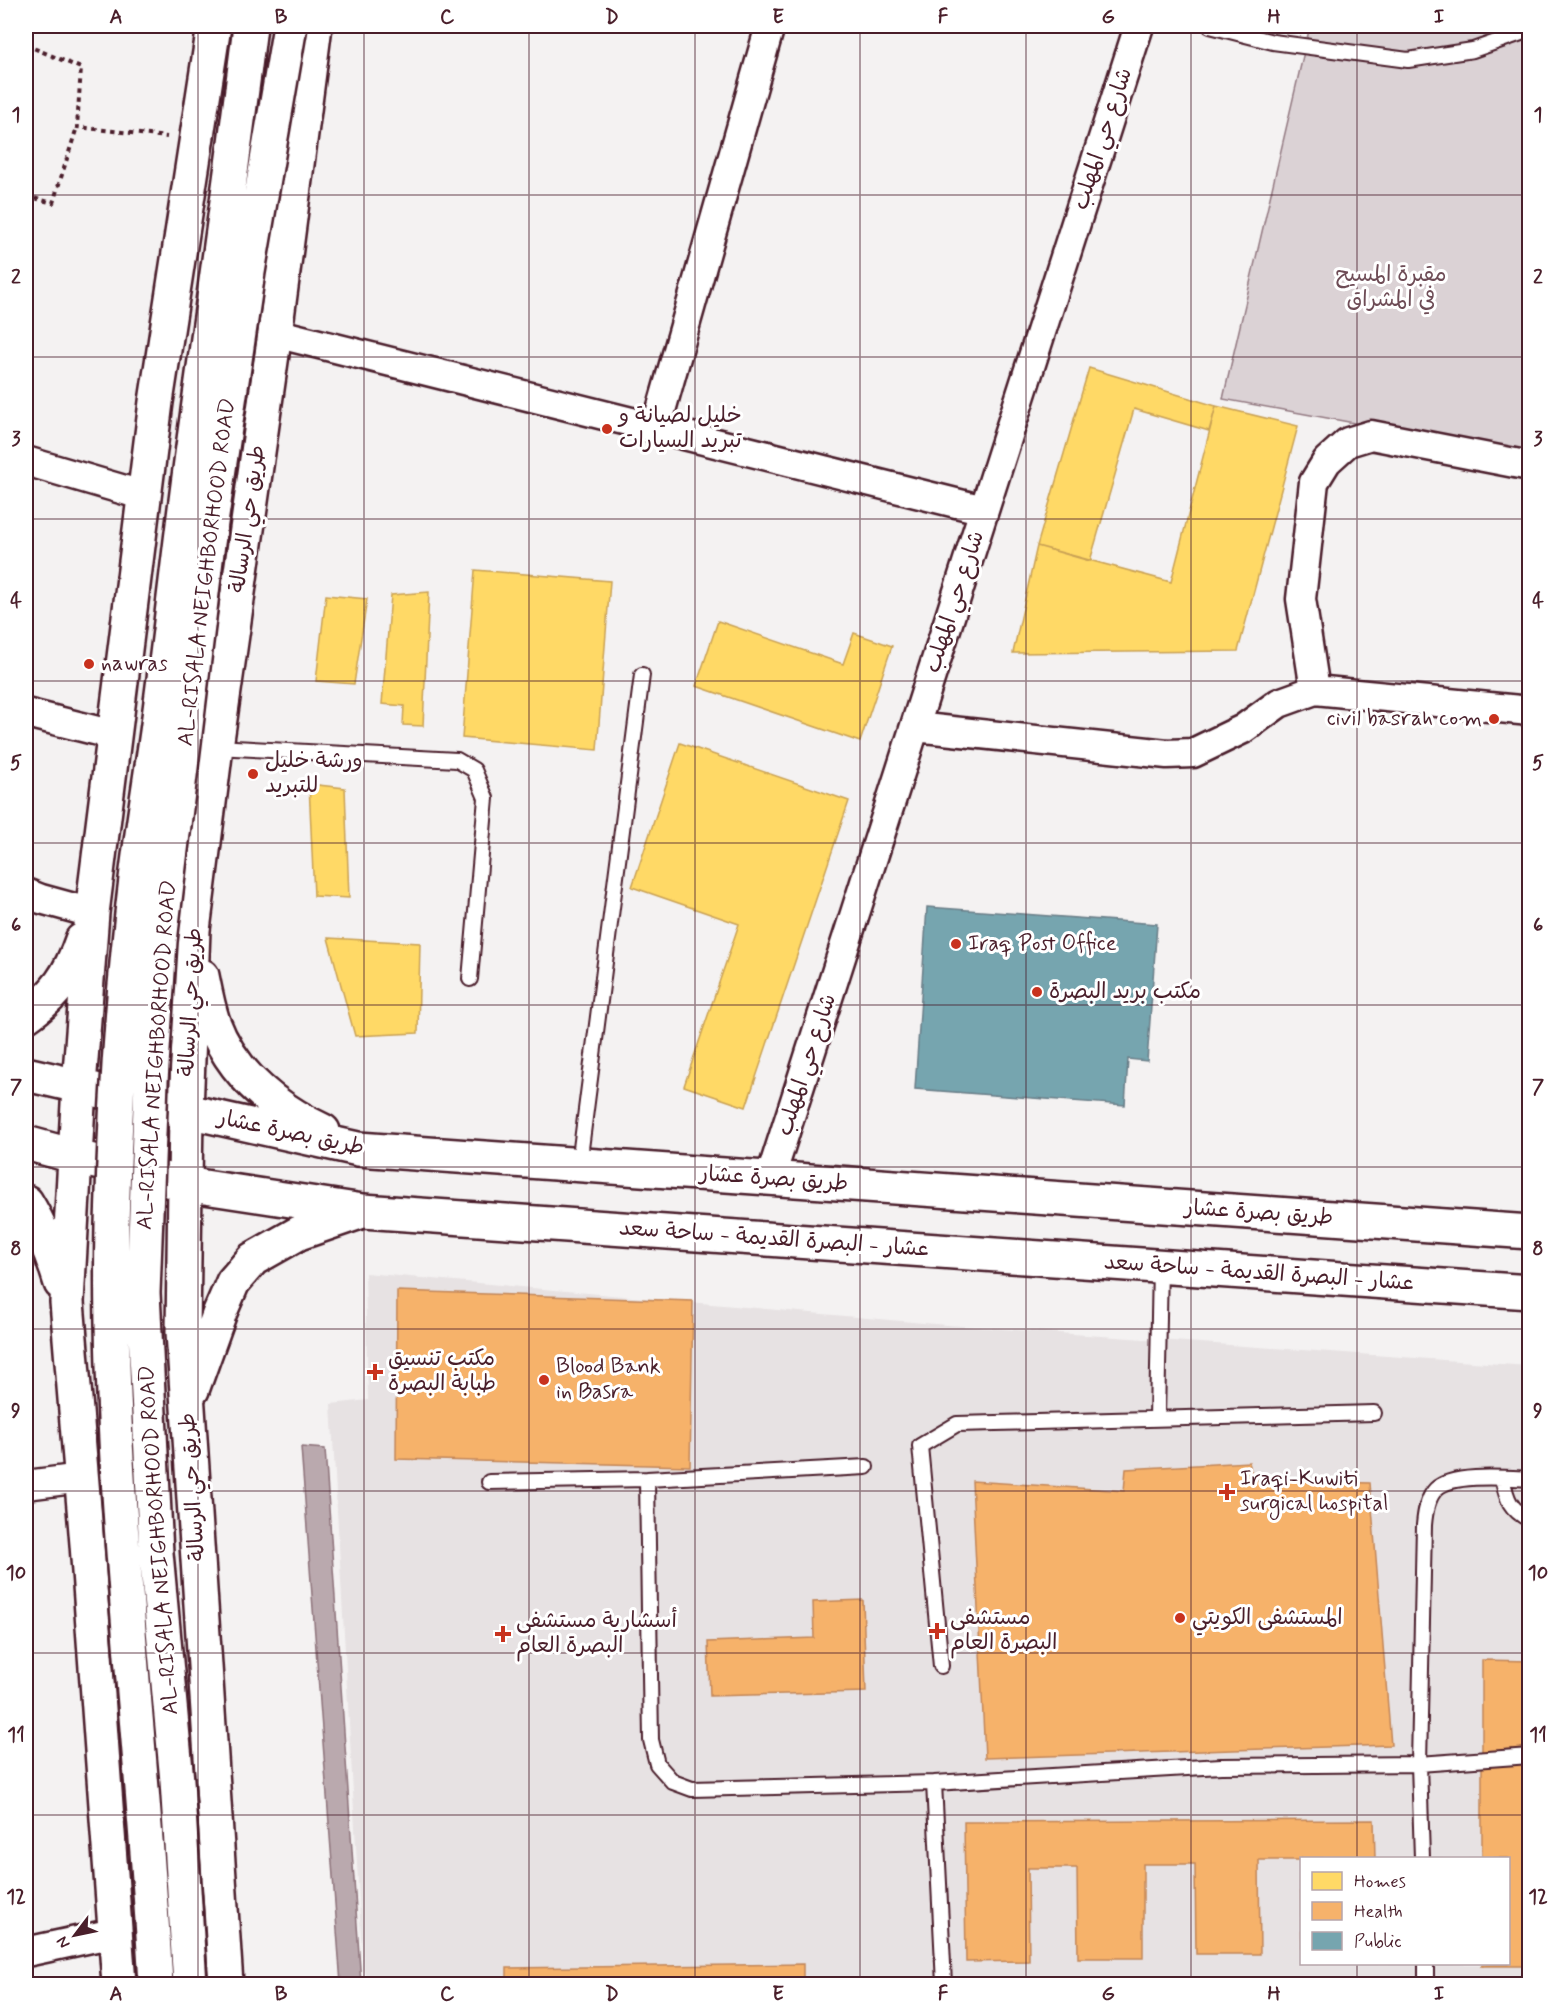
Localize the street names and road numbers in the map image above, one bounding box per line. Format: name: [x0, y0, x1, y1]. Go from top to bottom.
street label: شارع حي المهلب: [1067, 64, 1143, 215]
street label: AL-RISALA NEIGHBORHOOD ROAD: [172, 396, 242, 748]
street label: طريق حي الرسالة: [224, 443, 276, 595]
street label: شارع حي المهلب: [919, 527, 995, 678]
street label: AL-RISALA NEIGHBORHOOD ROAD: [131, 879, 183, 1231]
street label: طريق حي الرسالة: [173, 927, 213, 1077]
street label: شارع حي المهلب: [771, 990, 847, 1141]
street label: طريق بصرة عشار: [213, 1103, 367, 1162]
street label: طريق بصرة عشار: [697, 1160, 849, 1198]
street label: طريق بصرة عشار: [1182, 1194, 1334, 1232]
street label: عشار - البصرة القديمة - ساحة سعد: [618, 1214, 930, 1264]
street label: عشار - البصرة القديمة - ساحة سعد: [1103, 1248, 1415, 1298]
street label: AL-RISALA NEIGHBORHOOD ROAD: [133, 1364, 185, 1716]
street label: طريق حي الرسالة: [174, 1412, 216, 1562]

